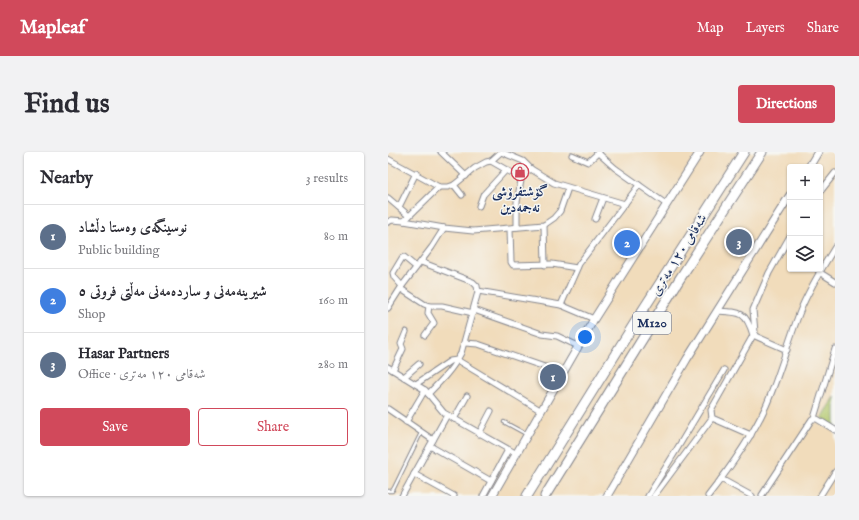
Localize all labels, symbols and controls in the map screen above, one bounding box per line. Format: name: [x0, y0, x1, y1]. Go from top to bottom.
text: Mapleaf: [20, 16, 85, 40]
text: Map: [697, 19, 724, 37]
text: Layers: [746, 19, 785, 37]
text: Share: [807, 19, 839, 37]
button: Directions: [738, 85, 835, 123]
text: Find us: [24, 87, 110, 122]
shop icon: گۆشتفرۆشی نەجمەدین: [510, 162, 530, 182]
map controls: [787, 164, 823, 272]
button: +: [787, 164, 823, 200]
text: Nearby: [40, 168, 93, 189]
text: 3 results: [306, 170, 348, 187]
place label: گۆشتفرۆشی نەجمەدین: [492, 183, 548, 217]
button: −: [787, 200, 823, 236]
street label: شەقامی ١٢٠ مەتری: [647, 211, 711, 299]
text: نوسینگەی وەستا دڵشاد: [78, 218, 187, 237]
pin: 3: [726, 227, 752, 257]
text: 1: [51, 228, 55, 245]
text: 80 m: [324, 228, 348, 245]
pin: 2: [614, 228, 640, 258]
button: layers: [787, 236, 823, 272]
text: Public building: [78, 242, 160, 259]
text: شیرینەمەنی و ساردەمەنی مەڵتی فروتی ٥: [78, 282, 267, 301]
text: 2: [50, 292, 56, 309]
text: 160 m: [318, 292, 348, 309]
text: Shop: [78, 306, 106, 323]
road number: M120: [633, 312, 671, 334]
your location: [575, 327, 595, 347]
text: Hasar Partners: [78, 344, 169, 363]
text: 3: [51, 356, 55, 373]
text: 280 m: [318, 356, 348, 373]
pin: 1: [540, 362, 566, 392]
text: Office · شەقامی ١٢٠ مەتری: [78, 366, 206, 383]
button: Save: [40, 408, 190, 446]
button: Share: [198, 408, 348, 446]

